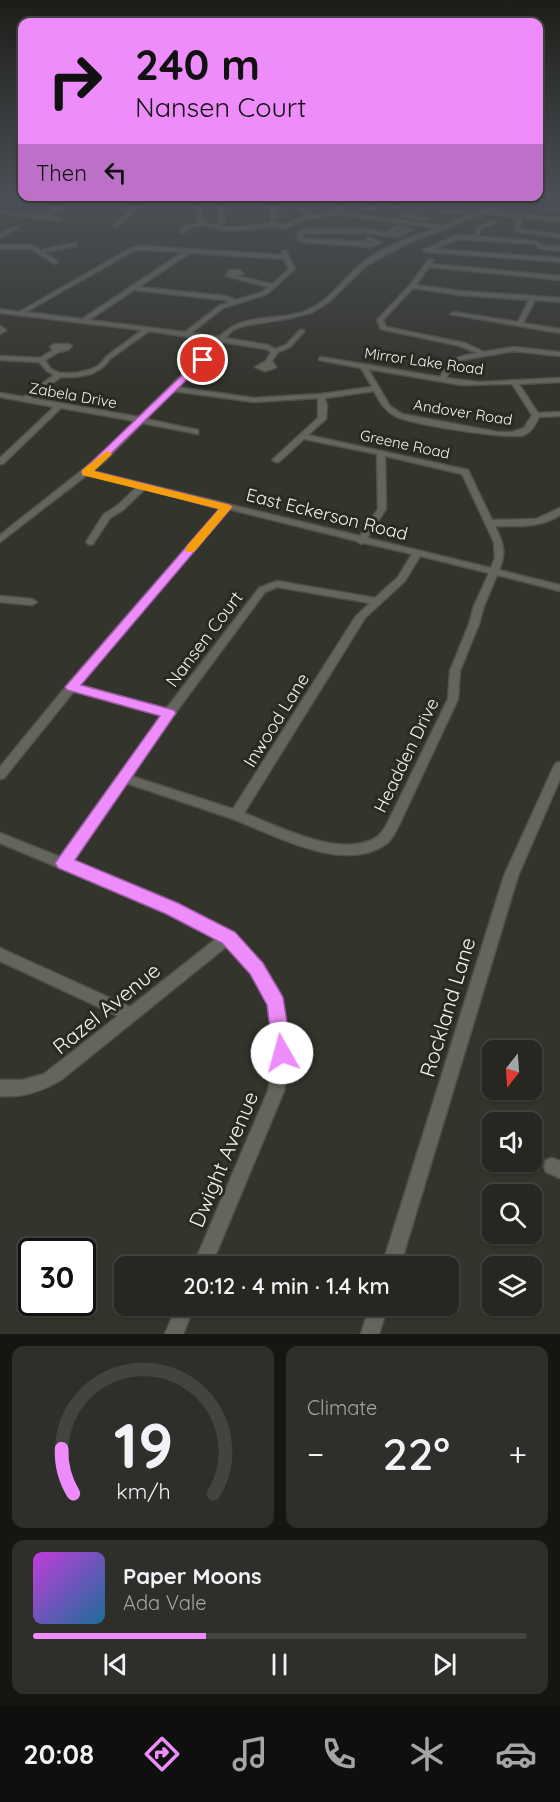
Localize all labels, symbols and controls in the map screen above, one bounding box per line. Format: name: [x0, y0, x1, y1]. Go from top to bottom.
text: 240 m: [135, 38, 260, 91]
icon: right: [36, 42, 114, 120]
text: Nansen Court: [135, 90, 306, 124]
icon: left: [99, 156, 132, 189]
text: Then: [36, 159, 87, 187]
pin: [177, 334, 228, 385]
icon: arrive: [186, 343, 219, 376]
street label: Mirror Lake Road: [363, 343, 485, 379]
street label: Zabela Drive: [27, 378, 119, 412]
street label: Andover Road: [412, 395, 514, 429]
street label: Greene Road: [358, 425, 452, 463]
street label: East Eckerson Road: [244, 483, 410, 545]
street label: Nansen Court: [160, 586, 248, 692]
street label: Inwood Lane: [238, 669, 314, 771]
street label: Headden Drive: [368, 694, 444, 816]
street label: Rockland Lane: [413, 934, 481, 1080]
street label: Razel Avenue: [47, 957, 165, 1059]
position arrow: [250, 1021, 314, 1085]
north arrow: [482, 1040, 542, 1100]
map controls: [482, 1040, 542, 1316]
street label: Dwight Avenue: [183, 1087, 263, 1231]
button: sound: [482, 1112, 542, 1172]
button: search: [482, 1184, 542, 1244]
speed limit sign: 30: [18, 1238, 96, 1316]
button: layers: [482, 1256, 542, 1316]
text: 20:12 · 4 min · 1.4 km: [183, 1272, 390, 1300]
text: Climate: [307, 1395, 377, 1420]
text: 19: [113, 1406, 173, 1484]
text: 22°: [383, 1425, 450, 1481]
text: −: [307, 1433, 324, 1474]
text: +: [508, 1433, 527, 1474]
text: km/h: [116, 1478, 170, 1504]
text: Paper Moons: [123, 1562, 262, 1590]
text: Ada Vale: [123, 1590, 207, 1615]
icon: previous: [99, 1648, 132, 1681]
icon: pause: [263, 1648, 296, 1681]
icon: next: [428, 1648, 461, 1681]
icon: directions: [141, 1733, 183, 1775]
icon: music: [229, 1733, 271, 1775]
icon: phone: [318, 1733, 360, 1775]
icon: climate: [406, 1733, 448, 1775]
icon: car: [495, 1733, 537, 1775]
text: 20:08: [23, 1737, 94, 1771]

